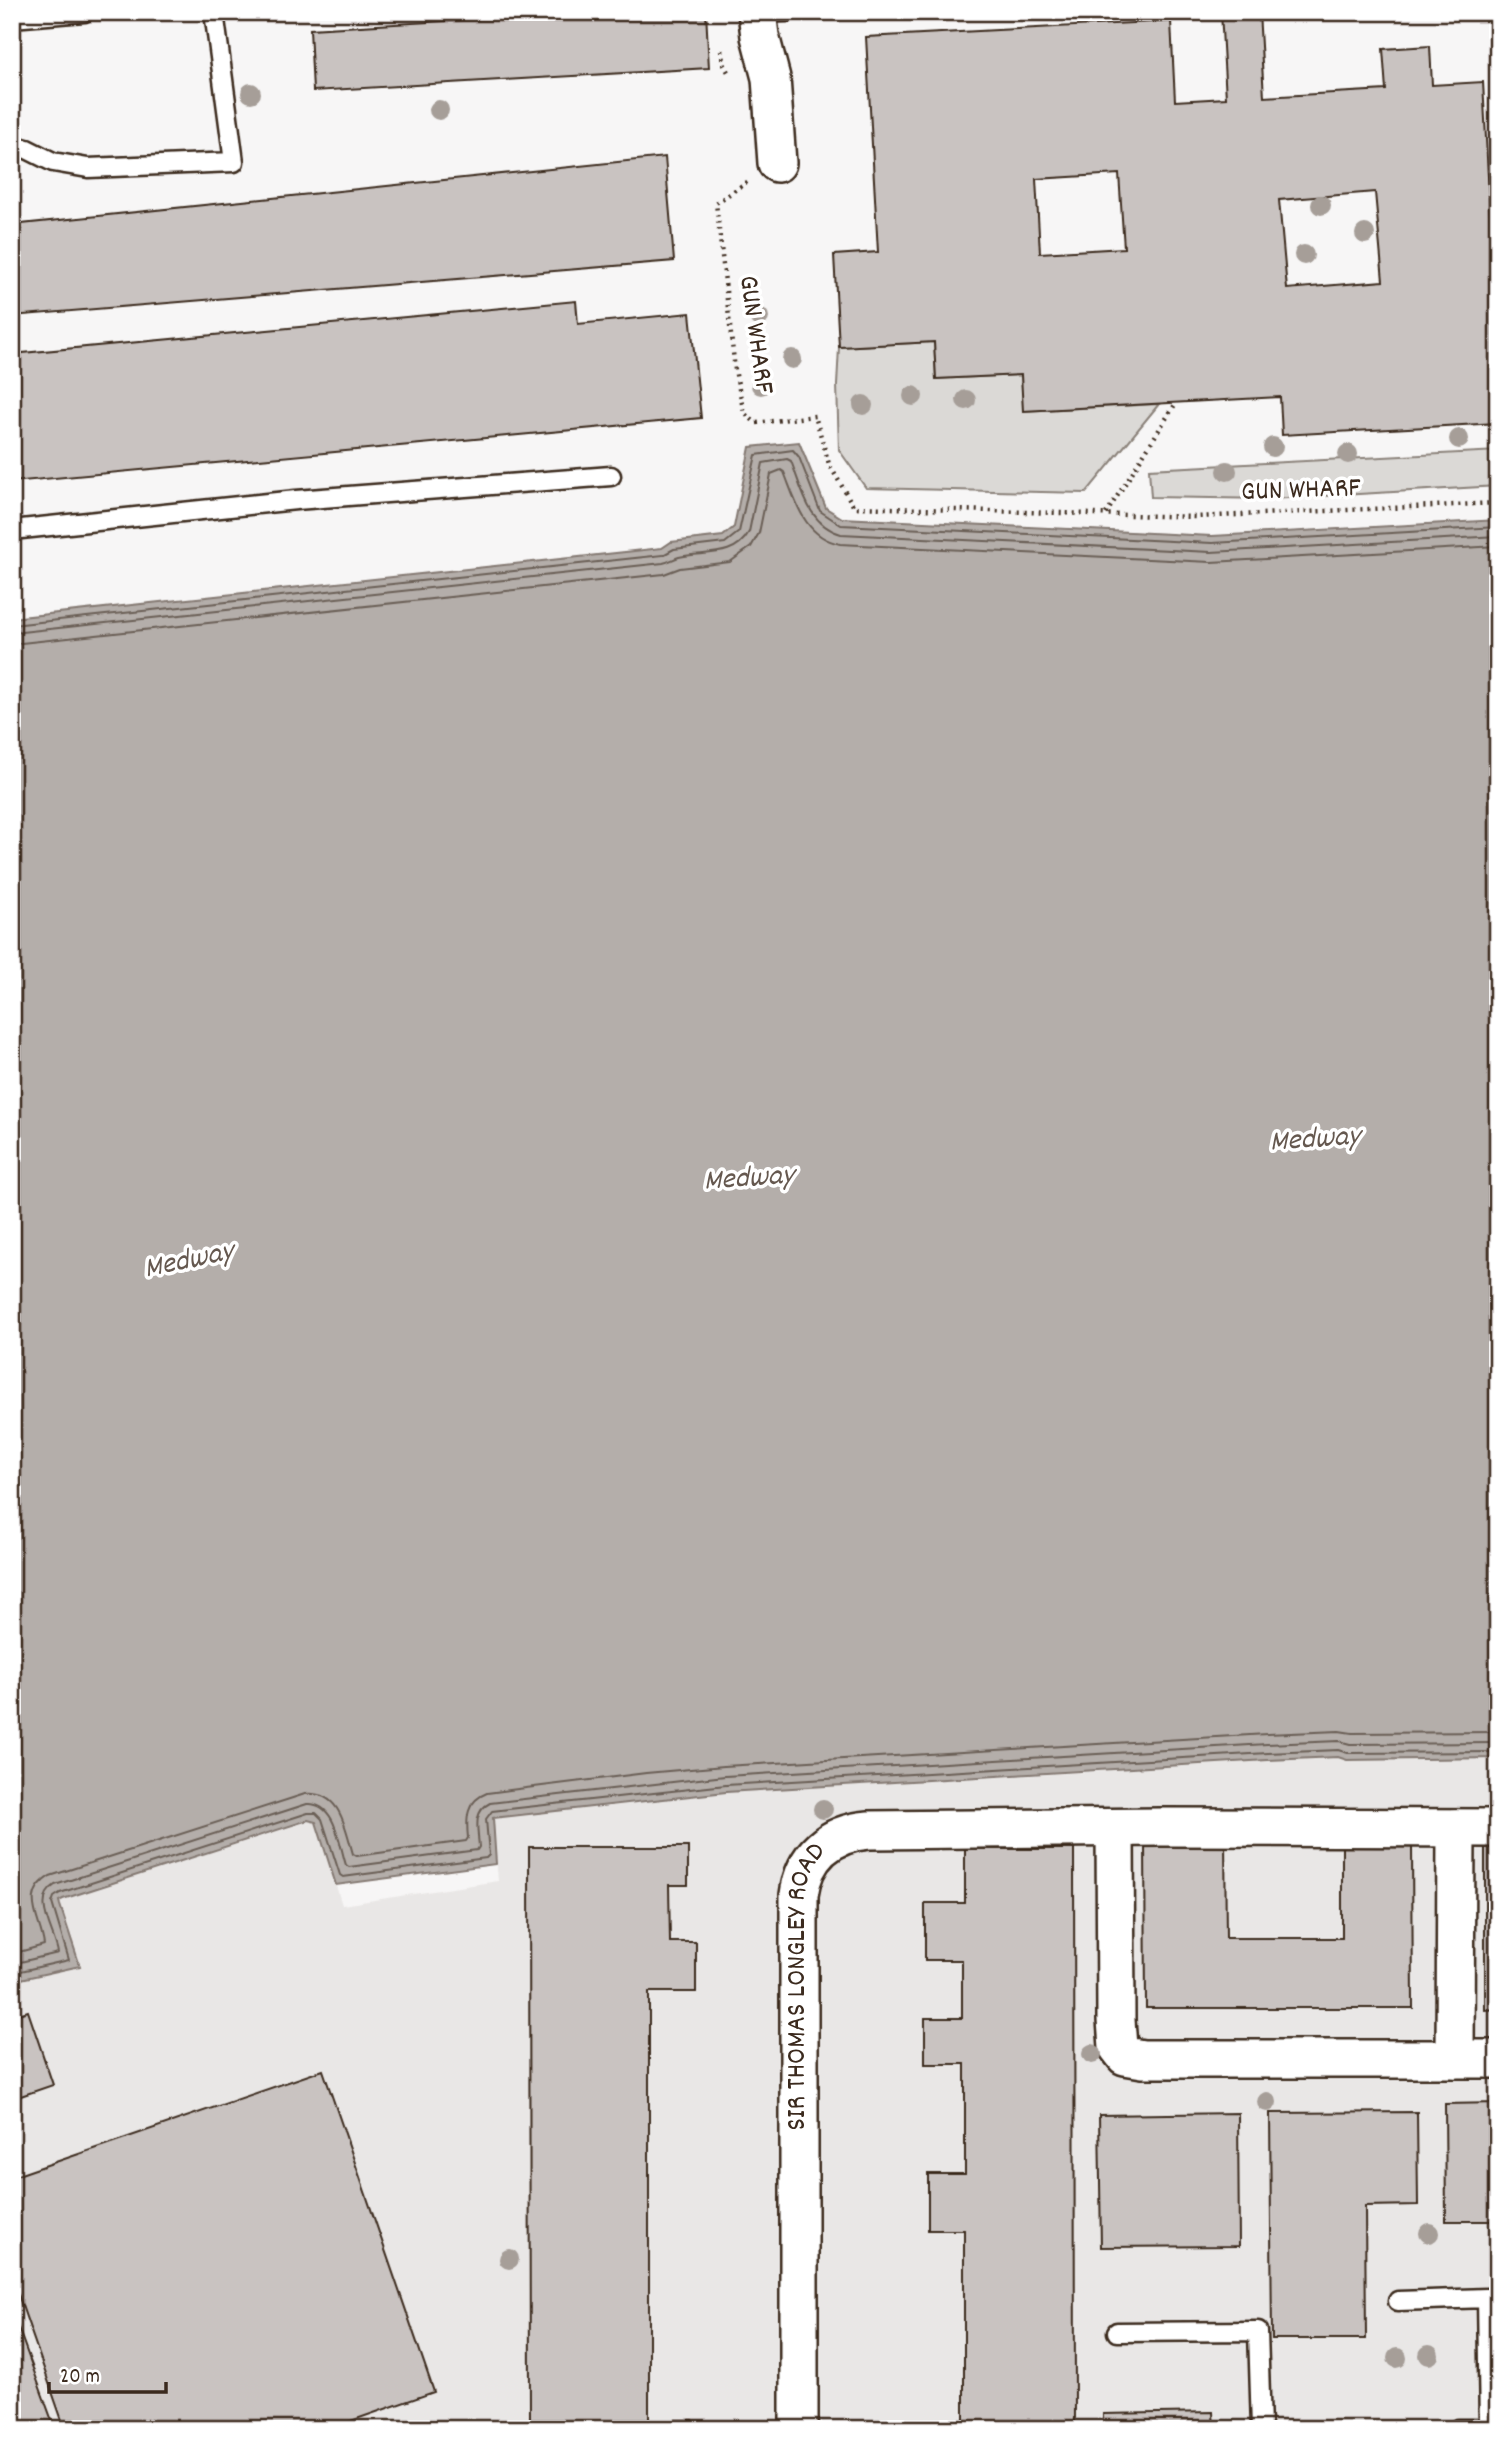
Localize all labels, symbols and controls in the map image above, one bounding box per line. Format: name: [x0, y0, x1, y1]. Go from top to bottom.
street label: GUN WHARF: [726, 273, 782, 398]
street label: GUN WHARF: [1240, 470, 1362, 514]
water label: Medway: [1268, 1116, 1365, 1166]
water label: Medway: [702, 1155, 799, 1205]
water label: Medway: [140, 1231, 241, 1292]
street label: SIR THOMAS LONGLEY ROAD: [778, 1834, 837, 2131]
scale bar: [49, 2350, 166, 2394]
text: 20 m: [60, 2363, 100, 2393]

